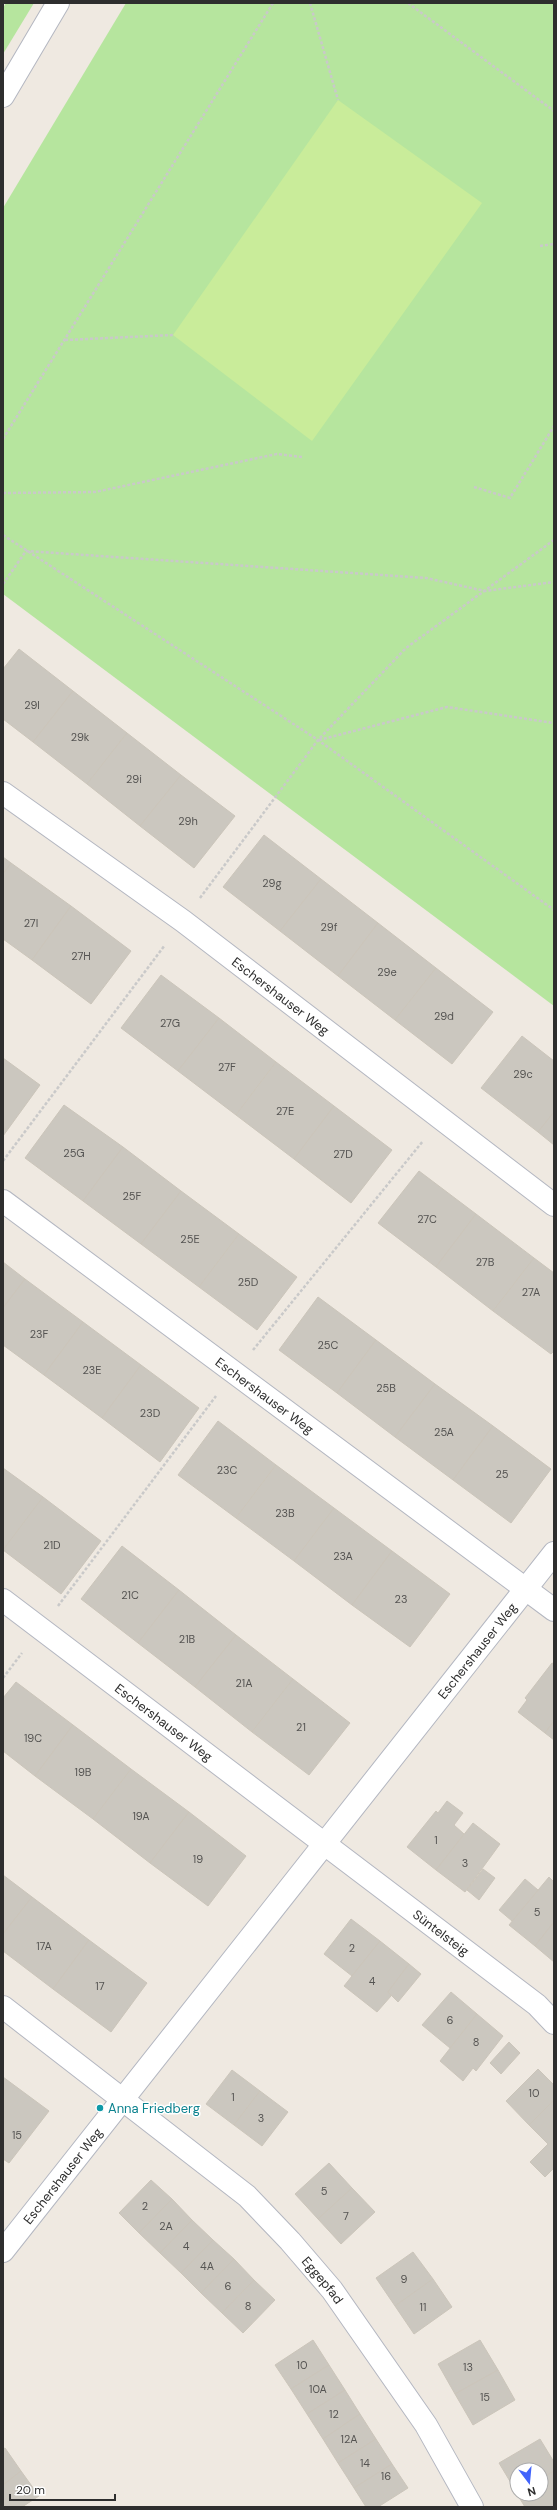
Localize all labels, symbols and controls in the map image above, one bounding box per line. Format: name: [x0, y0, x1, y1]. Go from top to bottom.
house number: 29l: [24, 698, 40, 712]
house number: 29k: [71, 730, 90, 744]
house number: 29i: [126, 772, 142, 786]
house number: 29h: [178, 814, 198, 828]
house number: 29g: [262, 876, 282, 890]
house number: 27I: [24, 916, 38, 930]
house number: 29f: [321, 920, 338, 934]
house number: 27H: [71, 949, 91, 963]
street label: Eschershauser Weg: [228, 954, 333, 1039]
house number: 29e: [377, 965, 397, 979]
house number: 29d: [434, 1009, 454, 1023]
house number: 27G: [160, 1016, 180, 1030]
house number: 27F: [218, 1060, 236, 1074]
house number: 29c: [513, 1067, 533, 1081]
house number: 27E: [276, 1104, 294, 1118]
house number: 25G: [63, 1146, 85, 1160]
house number: 27D: [333, 1147, 353, 1161]
house number: 25F: [123, 1189, 142, 1203]
house number: 27C: [417, 1212, 437, 1226]
house number: 25E: [180, 1232, 200, 1246]
house number: 27B: [476, 1255, 495, 1269]
house number: 25D: [238, 1275, 259, 1289]
house number: 27A: [522, 1285, 540, 1299]
house number: 23F: [30, 1327, 48, 1341]
house number: 25C: [318, 1338, 339, 1352]
street label: Eschershauser Weg: [212, 1354, 317, 1438]
house number: 23E: [82, 1363, 102, 1377]
house number: 25B: [376, 1381, 396, 1395]
house number: 23D: [140, 1406, 161, 1420]
house number: 25A: [434, 1425, 454, 1439]
house number: 23C: [217, 1463, 237, 1477]
house number: 25: [495, 1467, 509, 1481]
house number: 23B: [275, 1506, 295, 1520]
house number: 21D: [43, 1538, 61, 1552]
house number: 23A: [333, 1549, 353, 1563]
house number: 21C: [121, 1588, 139, 1602]
house number: 23: [395, 1592, 407, 1606]
street label: Eschershauser Weg: [434, 1599, 521, 1703]
house number: 21B: [179, 1632, 196, 1646]
house number: 21A: [235, 1676, 253, 1690]
street label: Eschershauser Weg: [111, 1680, 216, 1765]
house number: 21: [296, 1720, 306, 1734]
house number: 19C: [24, 1731, 42, 1745]
house number: 19B: [75, 1765, 92, 1779]
house number: 19A: [132, 1809, 150, 1823]
house number: 1: [434, 1833, 438, 1847]
house number: 19: [193, 1852, 203, 1866]
house number: 3: [462, 1856, 468, 1870]
house number: 5: [534, 1905, 541, 1919]
street label: Süntelsteig: [409, 1906, 473, 1960]
house number: 17A: [36, 1939, 52, 1953]
house number: 2: [349, 1941, 355, 1955]
house number: 4: [369, 1974, 376, 1988]
house number: 17: [95, 1979, 105, 1993]
house number: 6: [447, 2013, 454, 2027]
house number: 8: [473, 2035, 479, 2049]
house number: 10: [529, 2086, 539, 2100]
house number: 1: [231, 2090, 235, 2104]
place label: Anna Friedberg: [108, 2100, 200, 2117]
marker: Anna Friedberg: [95, 2103, 105, 2113]
house number: 3: [258, 2111, 264, 2125]
street label: Eschershauser Weg: [20, 2124, 106, 2228]
house number: 15: [12, 2128, 22, 2142]
house number: 5: [321, 2184, 328, 2198]
house number: 2: [142, 2199, 148, 2213]
house number: 7: [343, 2209, 349, 2223]
house number: 2A: [159, 2219, 173, 2233]
house number: 4: [183, 2239, 190, 2253]
street label: Eggepfad: [298, 2253, 347, 2307]
house number: 4A: [200, 2259, 214, 2273]
house number: 9: [401, 2272, 408, 2286]
house number: 6: [225, 2279, 232, 2293]
house number: 8: [245, 2299, 251, 2313]
house number: 11: [420, 2300, 426, 2314]
house number: 10: [297, 2358, 307, 2372]
house number: 13: [463, 2360, 473, 2374]
house number: 10A: [309, 2382, 327, 2396]
house number: 15: [480, 2390, 490, 2404]
house number: 12: [329, 2407, 339, 2421]
house number: 12A: [340, 2432, 358, 2446]
house number: 14: [360, 2456, 370, 2470]
north arrow: [509, 2462, 549, 2502]
house number: 16: [381, 2469, 391, 2483]
scale bar: [10, 2476, 115, 2502]
text: 20 m: [16, 2482, 45, 2498]
text: N: [526, 2484, 538, 2499]

